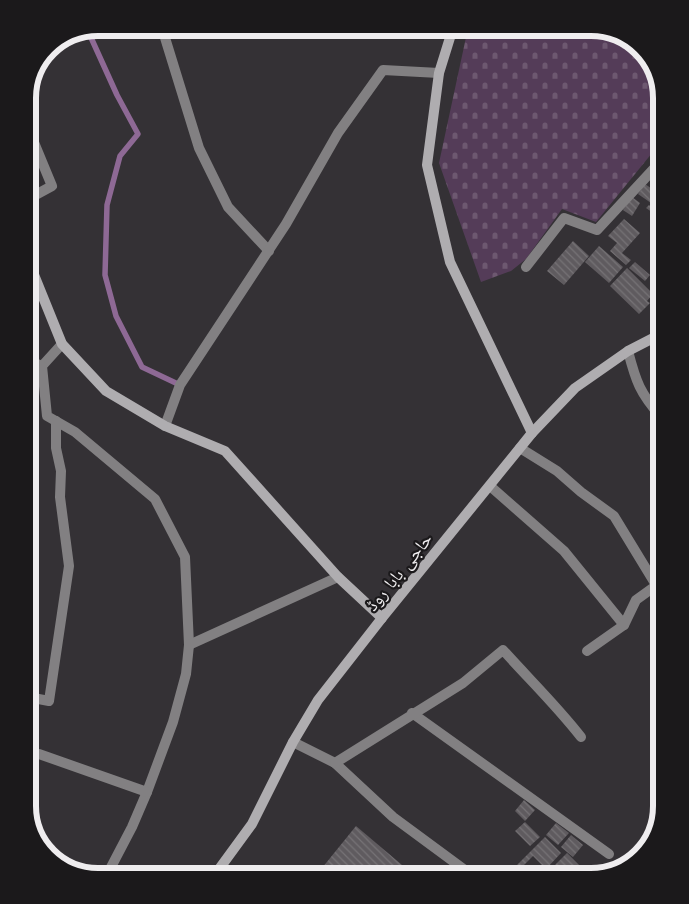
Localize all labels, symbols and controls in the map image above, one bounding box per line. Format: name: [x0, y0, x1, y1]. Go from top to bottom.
street label: حاجی بابا روڈ: [361, 529, 437, 615]

